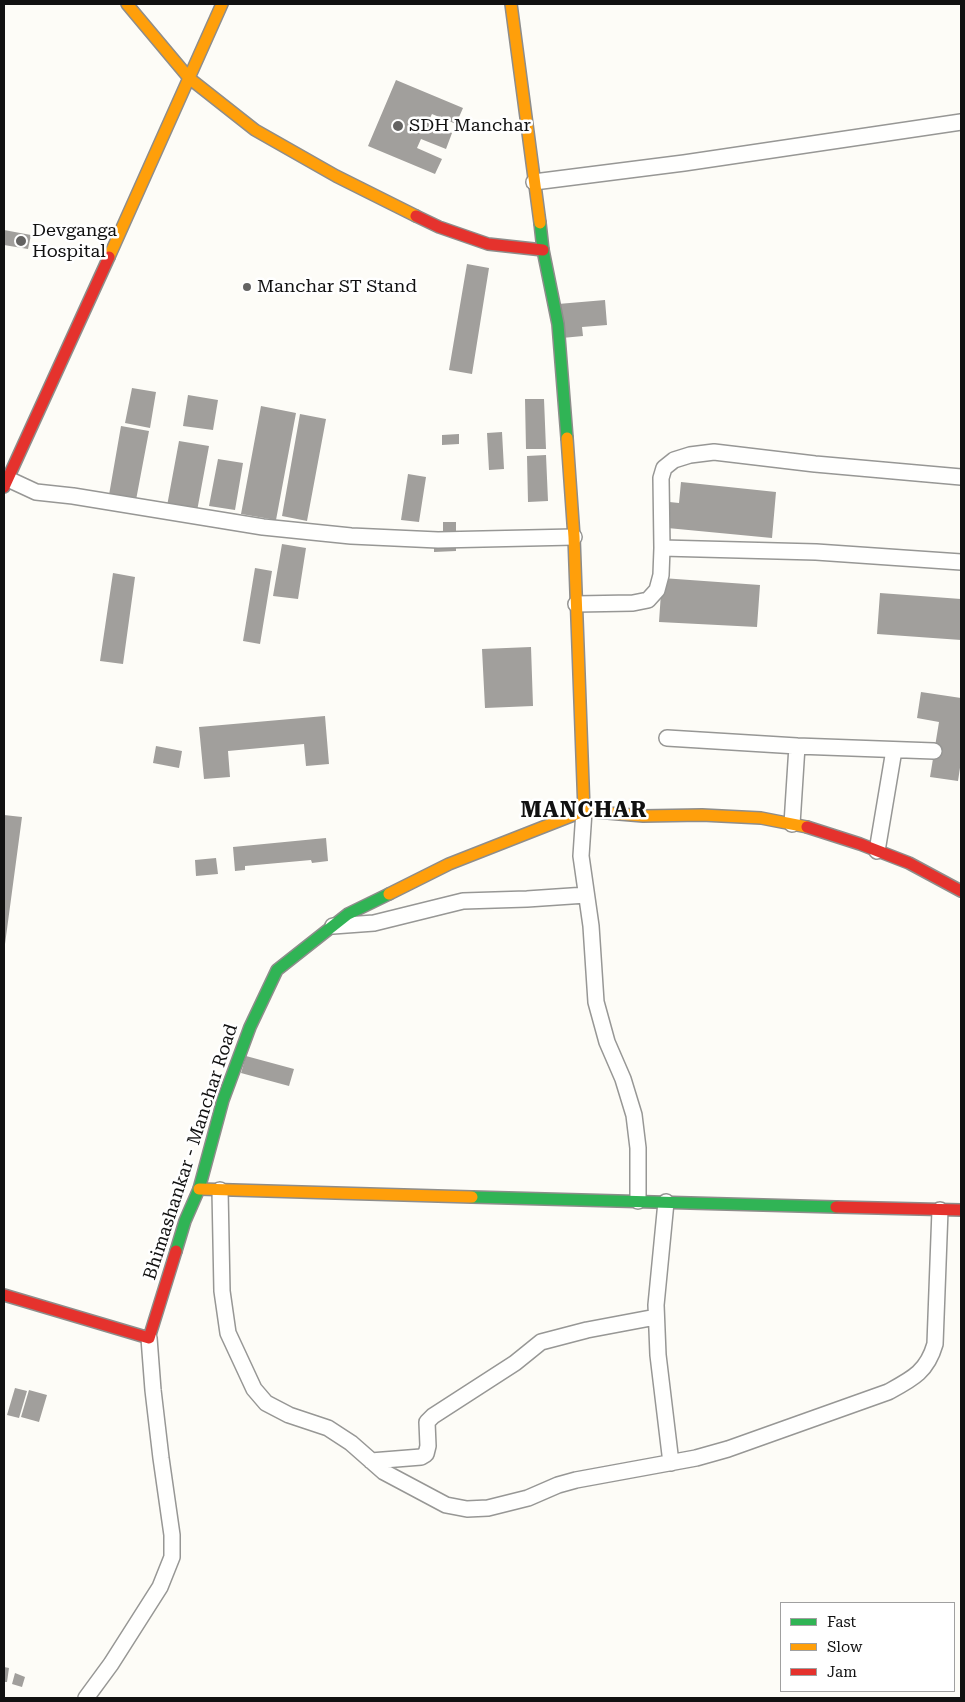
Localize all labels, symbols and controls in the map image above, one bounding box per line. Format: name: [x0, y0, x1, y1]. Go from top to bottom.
place label: SDH Manchar: [409, 115, 531, 137]
marker: SDH Manchar: [391, 119, 405, 133]
place label: Devganga Hospital: [32, 220, 117, 262]
marker: Devganga Hospital: [14, 234, 28, 248]
place label: Manchar ST Stand: [257, 276, 417, 298]
marker: Manchar ST Stand: [241, 281, 253, 293]
district label: MANCHAR: [520, 798, 648, 824]
street label: Bhimashankar - Manchar Road: [139, 1021, 243, 1283]
legend: [780, 1602, 955, 1692]
text: Fast: [827, 1613, 856, 1631]
text: Slow: [827, 1638, 862, 1656]
text: Jam: [827, 1663, 857, 1681]

